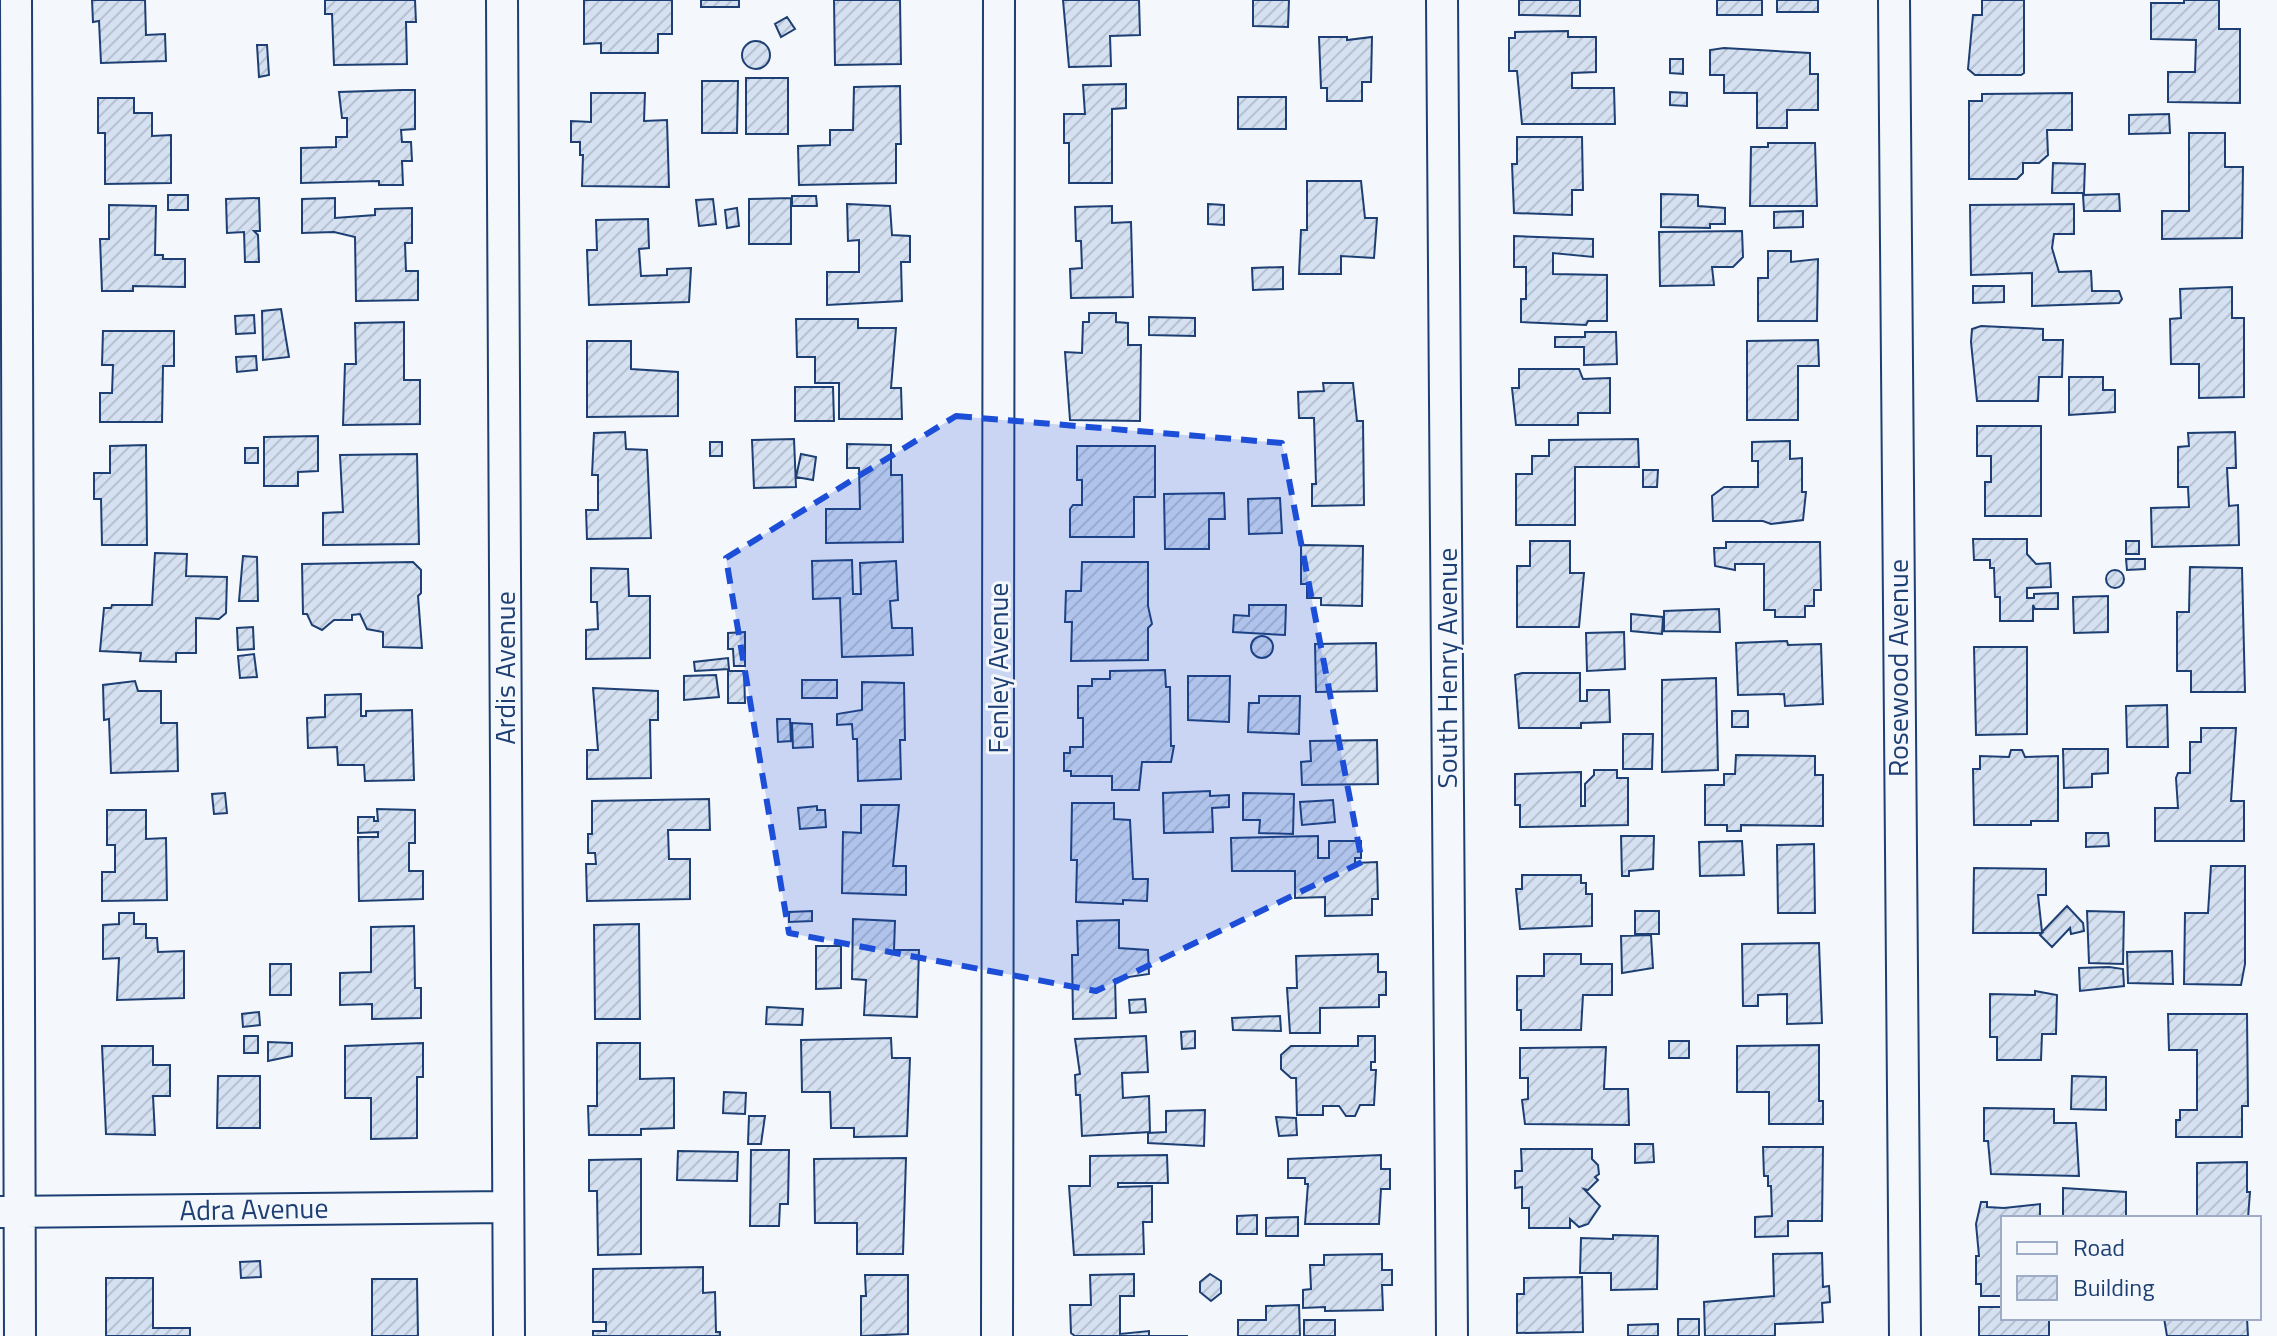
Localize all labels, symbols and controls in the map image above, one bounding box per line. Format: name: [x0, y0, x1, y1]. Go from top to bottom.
street label: South Henry Avenue: [1425, 548, 1468, 788]
street label: Rosewood Avenue: [1876, 559, 1919, 777]
street label: Fenley Avenue: [976, 582, 1019, 754]
street label: Ardis Avenue: [483, 591, 526, 745]
street label: Adra Avenue: [179, 1186, 329, 1231]
legend: [2001, 1216, 2261, 1320]
text: Road: [2073, 1229, 2125, 1265]
text: Building: [2073, 1269, 2155, 1305]

